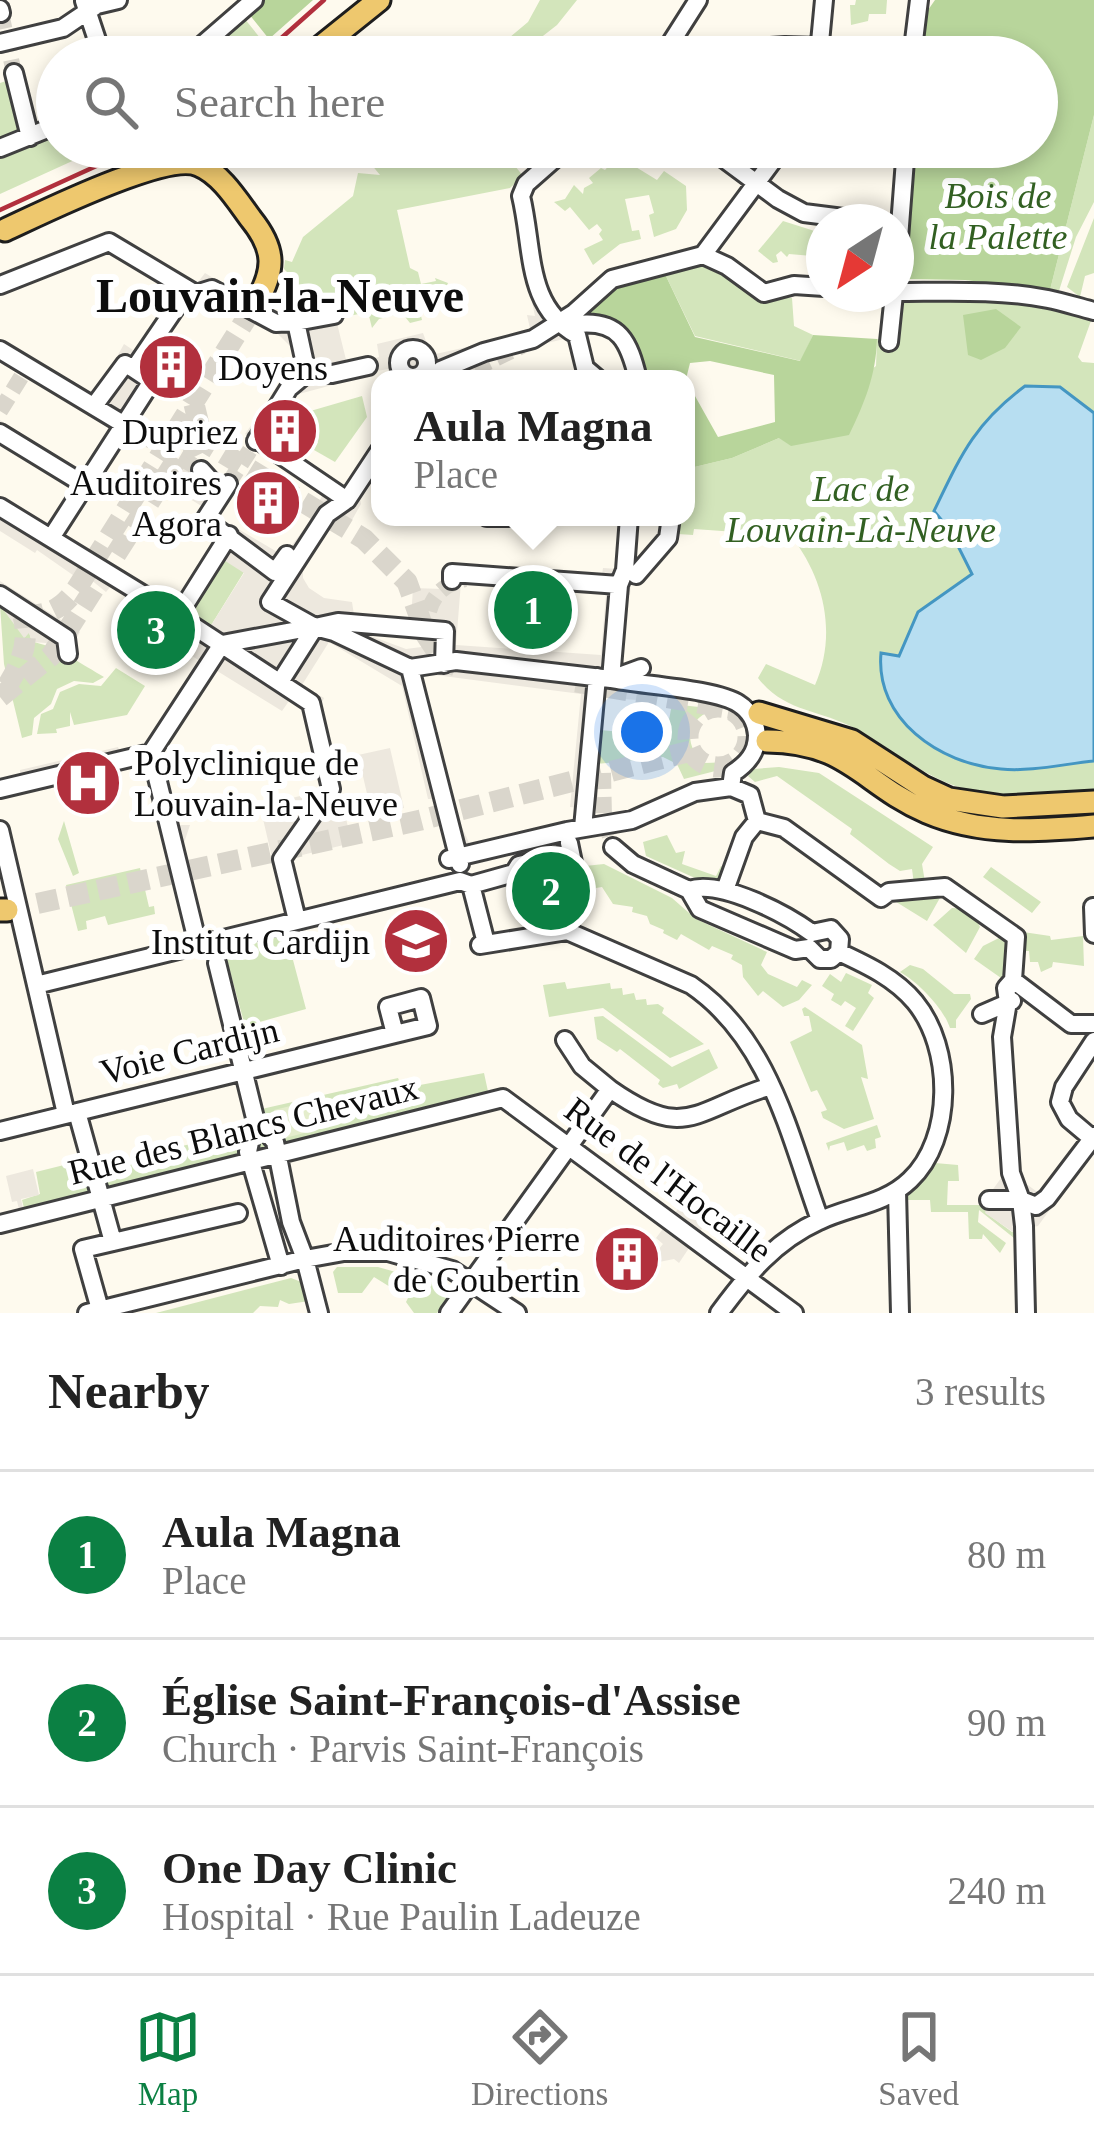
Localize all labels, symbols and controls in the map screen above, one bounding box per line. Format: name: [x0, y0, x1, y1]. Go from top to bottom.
search box: [36, 36, 1058, 168]
icon: search: [78, 69, 144, 135]
text: Search here: [174, 77, 385, 127]
park label: Bois de la Palette: [929, 176, 1067, 257]
north arrow: [806, 204, 914, 312]
district label: Louvain-la-Neuve: [96, 269, 464, 322]
building icon: Doyens: [136, 332, 206, 402]
place label: Doyens: [218, 348, 328, 388]
popup: [371, 370, 695, 526]
building icon: Dupriez: [250, 396, 320, 466]
text: Aula Magna: [414, 401, 652, 451]
place label: Dupriez: [122, 412, 238, 452]
text: Place: [414, 453, 498, 496]
place label: Auditoires Agora: [70, 463, 222, 544]
building icon: Auditoires Agora: [233, 468, 303, 538]
park label: Lac de Louvain-Là-Neuve: [725, 469, 996, 550]
pin: 1: [494, 565, 572, 655]
pin: 3: [117, 585, 195, 675]
your location: [612, 702, 672, 762]
place label: Polyclinique de Louvain-la-Neuve: [134, 743, 398, 824]
hospital icon: Polyclinique de Louvain-la-Neuve: [53, 748, 123, 818]
pin: 2: [512, 846, 590, 936]
school or university icon: Institut Cardijn: [381, 906, 451, 976]
place label: Institut Cardijn: [151, 922, 370, 962]
street label: Voie Cardijn: [96, 1010, 283, 1092]
street label: Rue des Blancs Chevaux: [64, 1067, 422, 1193]
street label: Rue de l'Hocaille: [557, 1089, 780, 1271]
place label: Auditoires Pierre de Coubertin: [333, 1219, 580, 1300]
building icon: Auditoires Pierre de Coubertin: [592, 1224, 662, 1294]
text: Nearby: [48, 1363, 209, 1419]
text: 3 results: [915, 1370, 1046, 1413]
text: Aula Magna: [162, 1507, 401, 1557]
text: 1: [77, 1533, 97, 1576]
text: 80 m: [967, 1533, 1046, 1576]
text: Place: [162, 1559, 246, 1602]
text: Église Saint-François-d'Assise: [162, 1675, 741, 1725]
text: 2: [77, 1701, 97, 1744]
text: 90 m: [967, 1701, 1046, 1744]
text: Church · Parvis Saint-François: [162, 1727, 644, 1770]
text: One Day Clinic: [162, 1843, 457, 1893]
text: 3: [77, 1869, 97, 1912]
text: 240 m: [947, 1869, 1046, 1912]
text: Hospital · Rue Paulin Ladeuze: [162, 1895, 641, 1938]
tab: Map: [135, 2004, 201, 2113]
tab: Directions: [471, 2004, 608, 2113]
tab: Saved: [878, 2004, 959, 2113]

